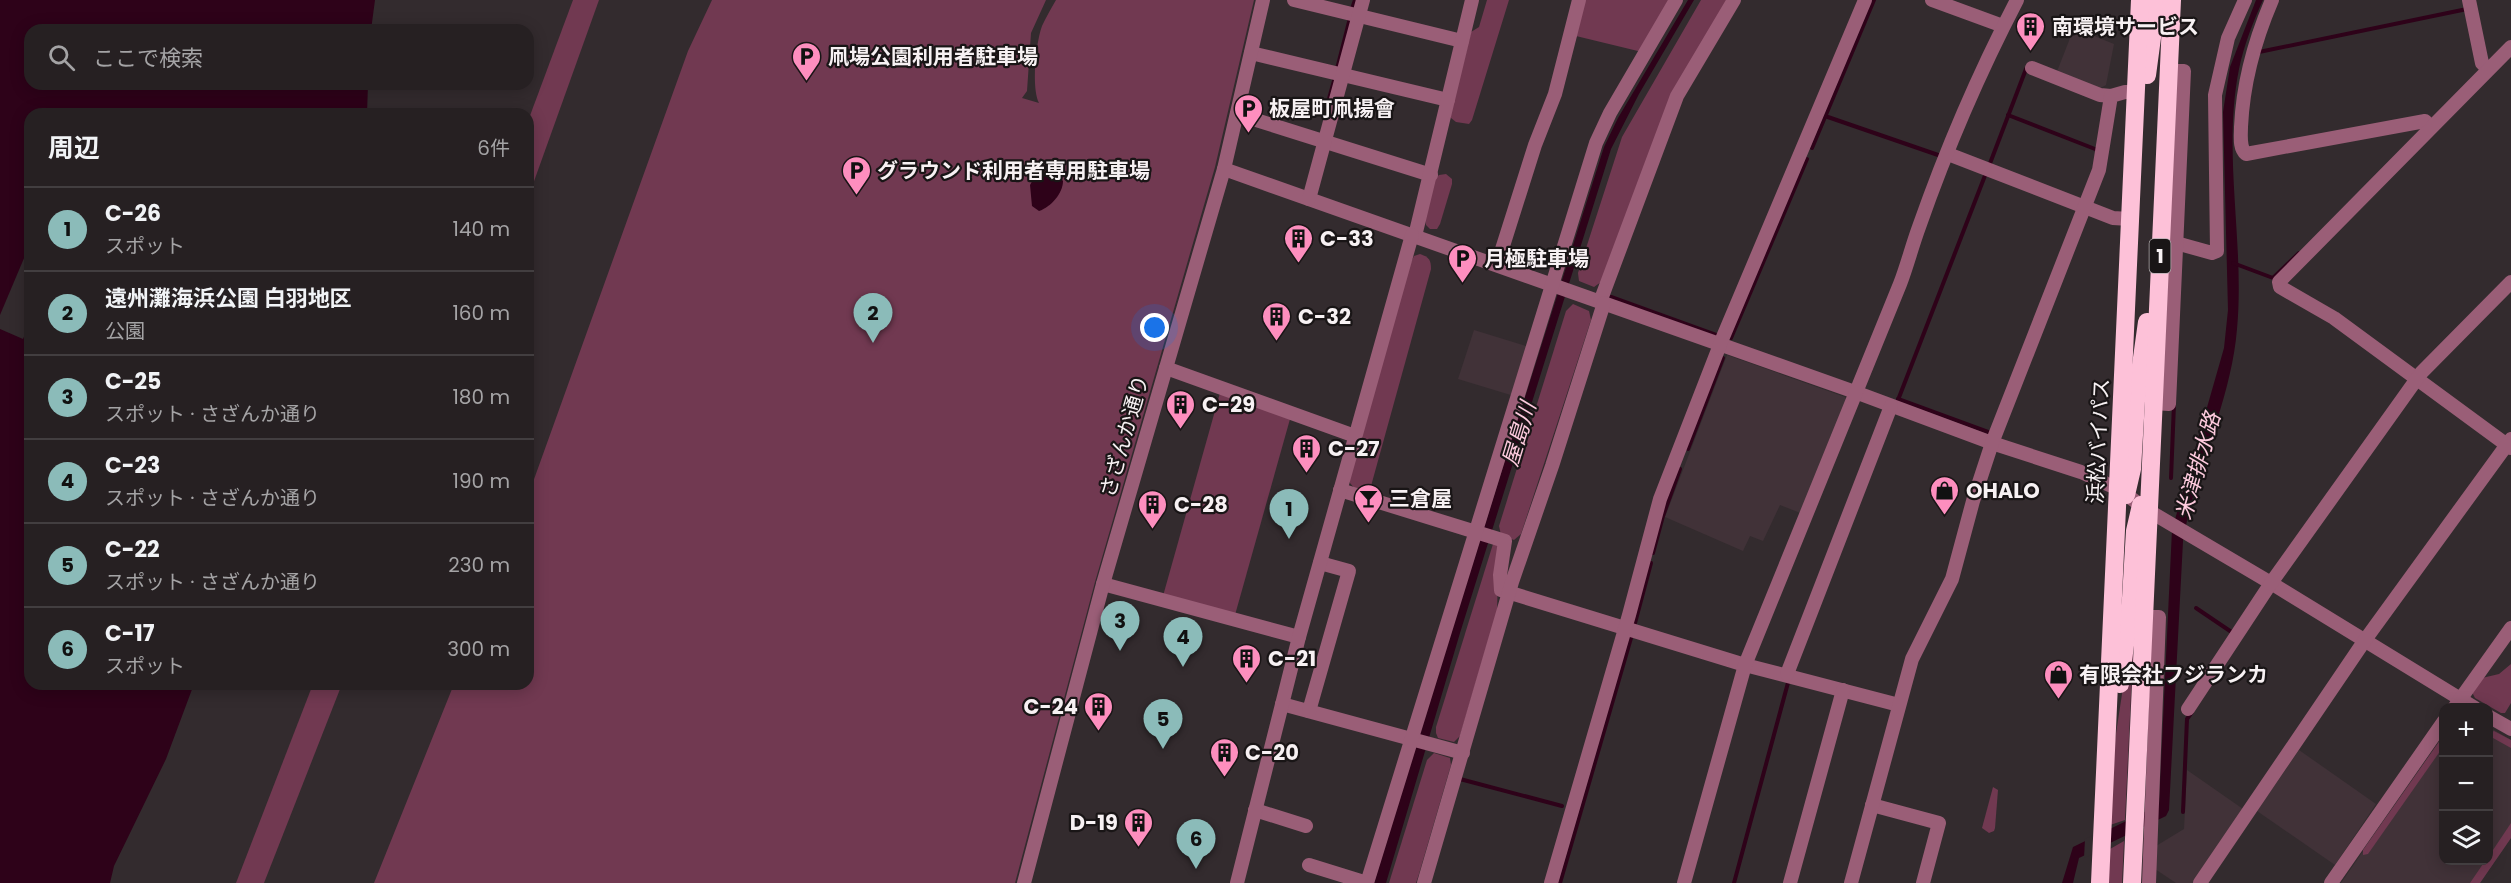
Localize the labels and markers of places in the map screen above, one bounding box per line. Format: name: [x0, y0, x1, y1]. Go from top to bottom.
building icon: 南環境サービス: [2015, 10, 2047, 52]
place label: 南環境サービス: [2052, 12, 2199, 41]
parking icon: 凧場公園利用者駐車場: [791, 40, 823, 82]
place label: 凧場公園利用者駐車場: [828, 42, 1038, 71]
parking icon: 板屋町凧揚會: [1232, 92, 1264, 134]
place label: 板屋町凧揚會: [1269, 94, 1395, 123]
parking icon: グラウンド利用者専用駐車場: [840, 154, 872, 196]
place label: グラウンド利用者専用駐車場: [877, 156, 1150, 185]
building icon: C-33: [1283, 222, 1315, 264]
place label: C-33: [1320, 224, 1374, 253]
parking icon: 月極駐車場: [1447, 242, 1479, 284]
place label: 月極駐車場: [1484, 244, 1589, 273]
pin: 2: [854, 294, 892, 343]
building icon: C-32: [1261, 300, 1293, 342]
place label: C-32: [1298, 302, 1351, 331]
building icon: C-29: [1165, 388, 1197, 430]
place label: C-29: [1202, 390, 1255, 419]
building icon: C-27: [1291, 432, 1323, 474]
place label: C-27: [1328, 434, 1379, 463]
shop icon: OHALO: [1929, 474, 1961, 516]
place label: OHALO: [1966, 476, 2040, 505]
bar icon: 三倉屋: [1352, 482, 1384, 524]
place label: 三倉屋: [1389, 484, 1452, 513]
building icon: C-28: [1137, 488, 1169, 530]
place label: C-28: [1174, 490, 1228, 519]
pin: 1: [1270, 490, 1308, 539]
pin: 3: [1100, 602, 1140, 651]
pin: 4: [1164, 618, 1202, 667]
building icon: C-21: [1231, 642, 1263, 684]
place label: C-21: [1268, 644, 1316, 673]
shop icon: 有限会社フジランカ: [2042, 658, 2074, 700]
place label: 有限会社フジランカ: [2079, 660, 2268, 689]
building icon: C-24: [1083, 690, 1115, 732]
place label: C-24: [1024, 692, 1078, 721]
pin: 5: [1144, 700, 1182, 749]
building icon: C-20: [1208, 736, 1240, 778]
place label: C-20: [1245, 738, 1299, 767]
building icon: D-19: [1123, 806, 1155, 848]
place label: D-19: [1070, 808, 1118, 837]
pin: 6: [1176, 820, 1216, 869]

